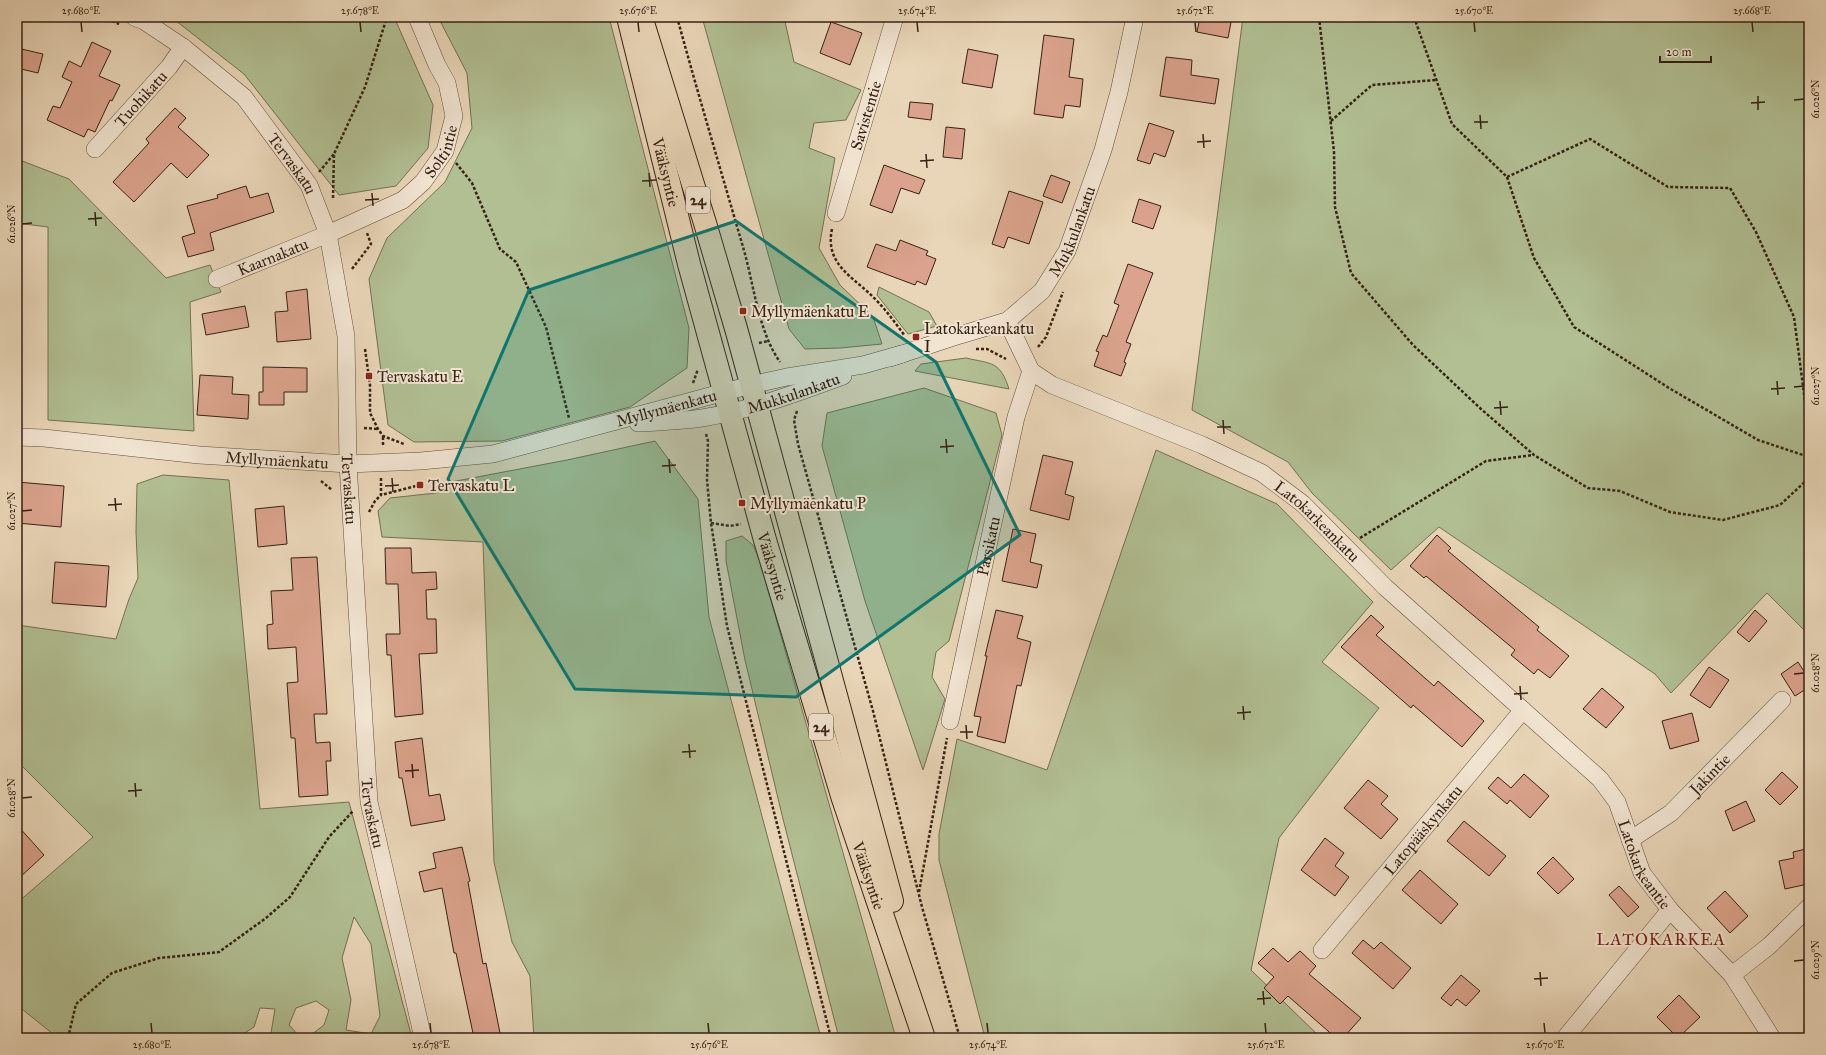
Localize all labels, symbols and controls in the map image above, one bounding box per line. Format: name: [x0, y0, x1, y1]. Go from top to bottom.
text: 25.680°E: [62, 5, 100, 17]
text: 25.678°E: [341, 5, 379, 17]
text: 25.676°E: [619, 5, 657, 17]
text: 25.674°E: [898, 5, 936, 17]
text: 25.672°E: [1176, 5, 1214, 17]
text: 25.670°E: [1455, 5, 1493, 17]
text: 25.668°E: [1733, 5, 1771, 17]
scale bar: [1660, 38, 1711, 64]
text: 20 m: [1666, 45, 1692, 59]
street label: Tuohikatu: [111, 66, 171, 131]
street label: Savistentie: [846, 78, 885, 152]
text: 61.026°N: [1810, 79, 1822, 119]
street label: Soltintie: [420, 123, 461, 182]
street label: Tervaskatu: [264, 129, 321, 197]
street label: Vääksyntie: [648, 135, 684, 209]
street label: Mukkulankatu: [1044, 183, 1099, 280]
road number: 24: [686, 187, 710, 213]
text: 61.026°N: [6, 204, 18, 244]
street label: Kaarnakatu: [235, 234, 311, 280]
place label: Myllymäenkatu E: [751, 302, 869, 321]
marker: Myllymäenkatu E: [738, 306, 748, 316]
place label: Latokarkeankatu I: [924, 319, 1035, 356]
marker: Latokarkeankatu I: [911, 332, 921, 342]
text: 61.027°N: [1810, 366, 1822, 406]
place label: Tervaskatu E: [377, 367, 463, 386]
street label: Mukkulankatu: [745, 369, 843, 418]
marker: Tervaskatu E: [364, 371, 374, 381]
street label: Myllymäenkatu: [614, 385, 719, 431]
street label: Myllymäenkatu: [225, 448, 330, 473]
street label: Tervaskatu: [338, 453, 361, 525]
place label: Tervaskatu L: [428, 476, 515, 495]
street label: Latokarkeankatu: [1271, 477, 1364, 566]
marker: Tervaskatu L: [415, 480, 425, 490]
text: 61.027°N: [6, 491, 18, 531]
place label: Myllymäenkatu P: [750, 494, 866, 513]
marker: Myllymäenkatu P: [737, 498, 747, 508]
street label: Parsikatu: [973, 514, 1004, 578]
street label: Vääksyntie: [753, 529, 792, 603]
text: 61.028°N: [1810, 653, 1822, 693]
road number: 24: [809, 714, 833, 740]
street label: Jakintie: [1684, 749, 1734, 801]
street label: Tervaskatu: [358, 777, 388, 850]
text: 61.028°N: [6, 778, 18, 818]
street label: Latopääskynkatu: [1380, 781, 1467, 879]
street label: Latokarkeantie: [1614, 817, 1675, 913]
street label: Vääksyntie: [848, 838, 889, 912]
district label: LATOKARKEA: [1596, 929, 1726, 950]
text: 61.029°N: [1810, 940, 1822, 980]
text: 25.680°E: [133, 1039, 171, 1051]
text: 25.678°E: [412, 1039, 450, 1051]
text: 25.676°E: [690, 1039, 728, 1051]
text: 25.674°E: [969, 1039, 1007, 1051]
text: 25.672°E: [1247, 1039, 1285, 1051]
text: 25.670°E: [1526, 1039, 1564, 1051]

